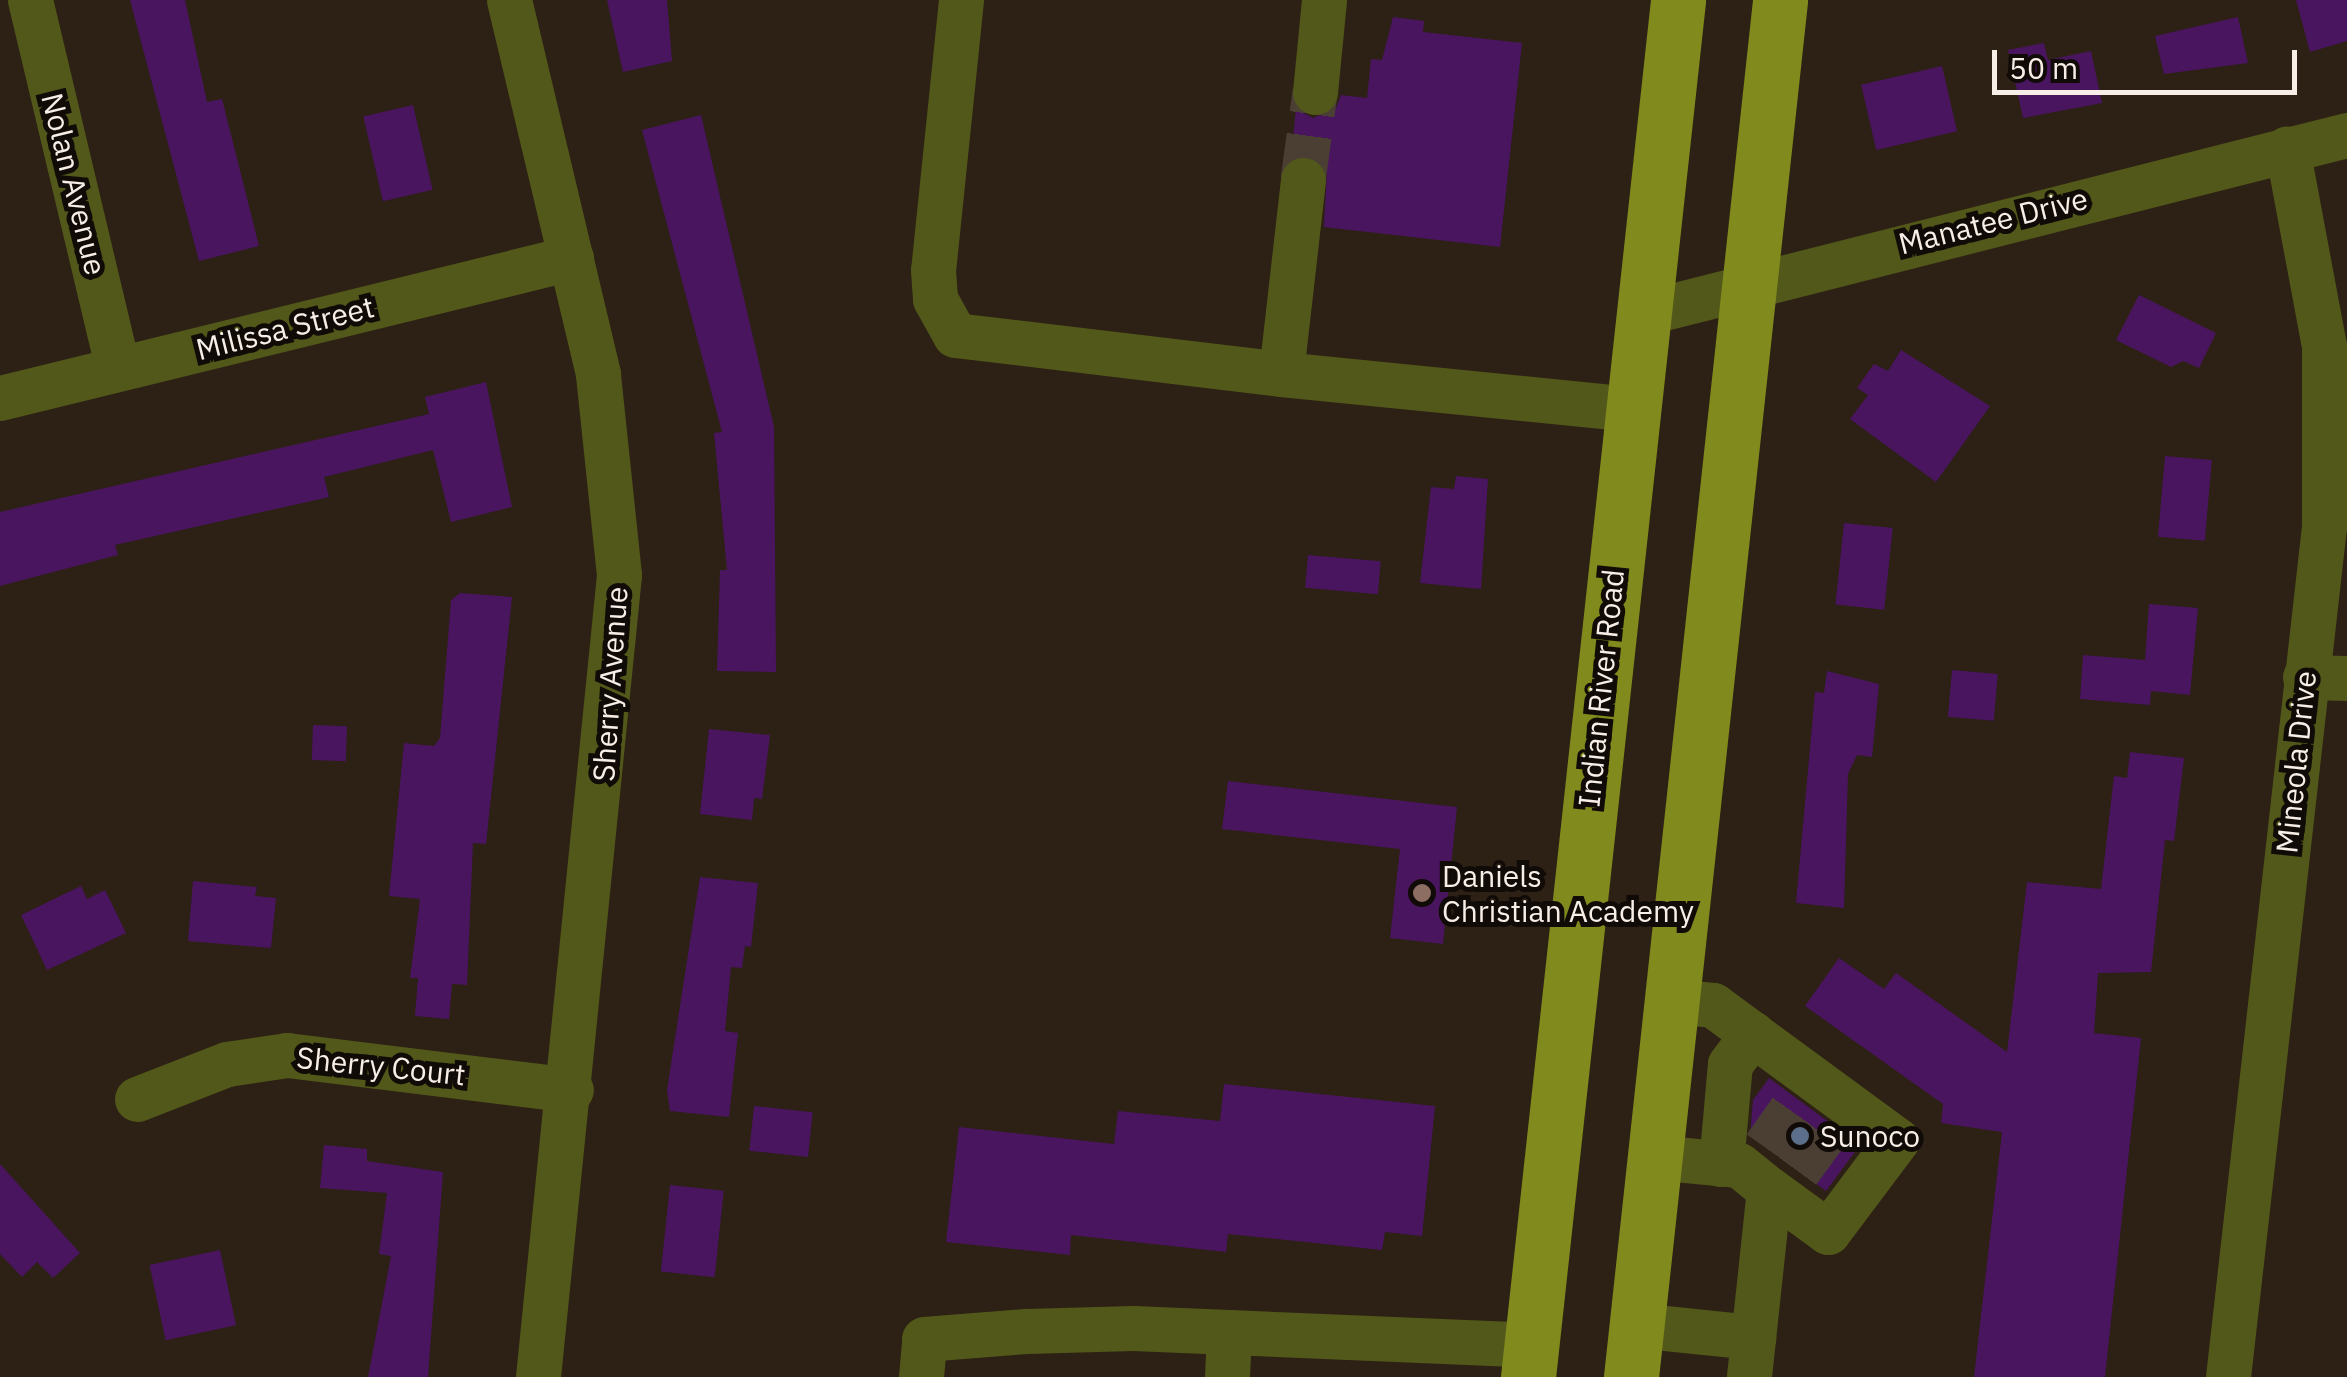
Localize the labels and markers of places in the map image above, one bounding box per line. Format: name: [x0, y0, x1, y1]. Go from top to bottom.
place label: Daniels Christian Academy: [1442, 858, 1694, 928]
marker: Daniels Christian Academy: [1411, 882, 1433, 904]
place label: Sunoco: [1820, 1118, 1920, 1154]
marker: Sunoco: [1789, 1125, 1811, 1147]

